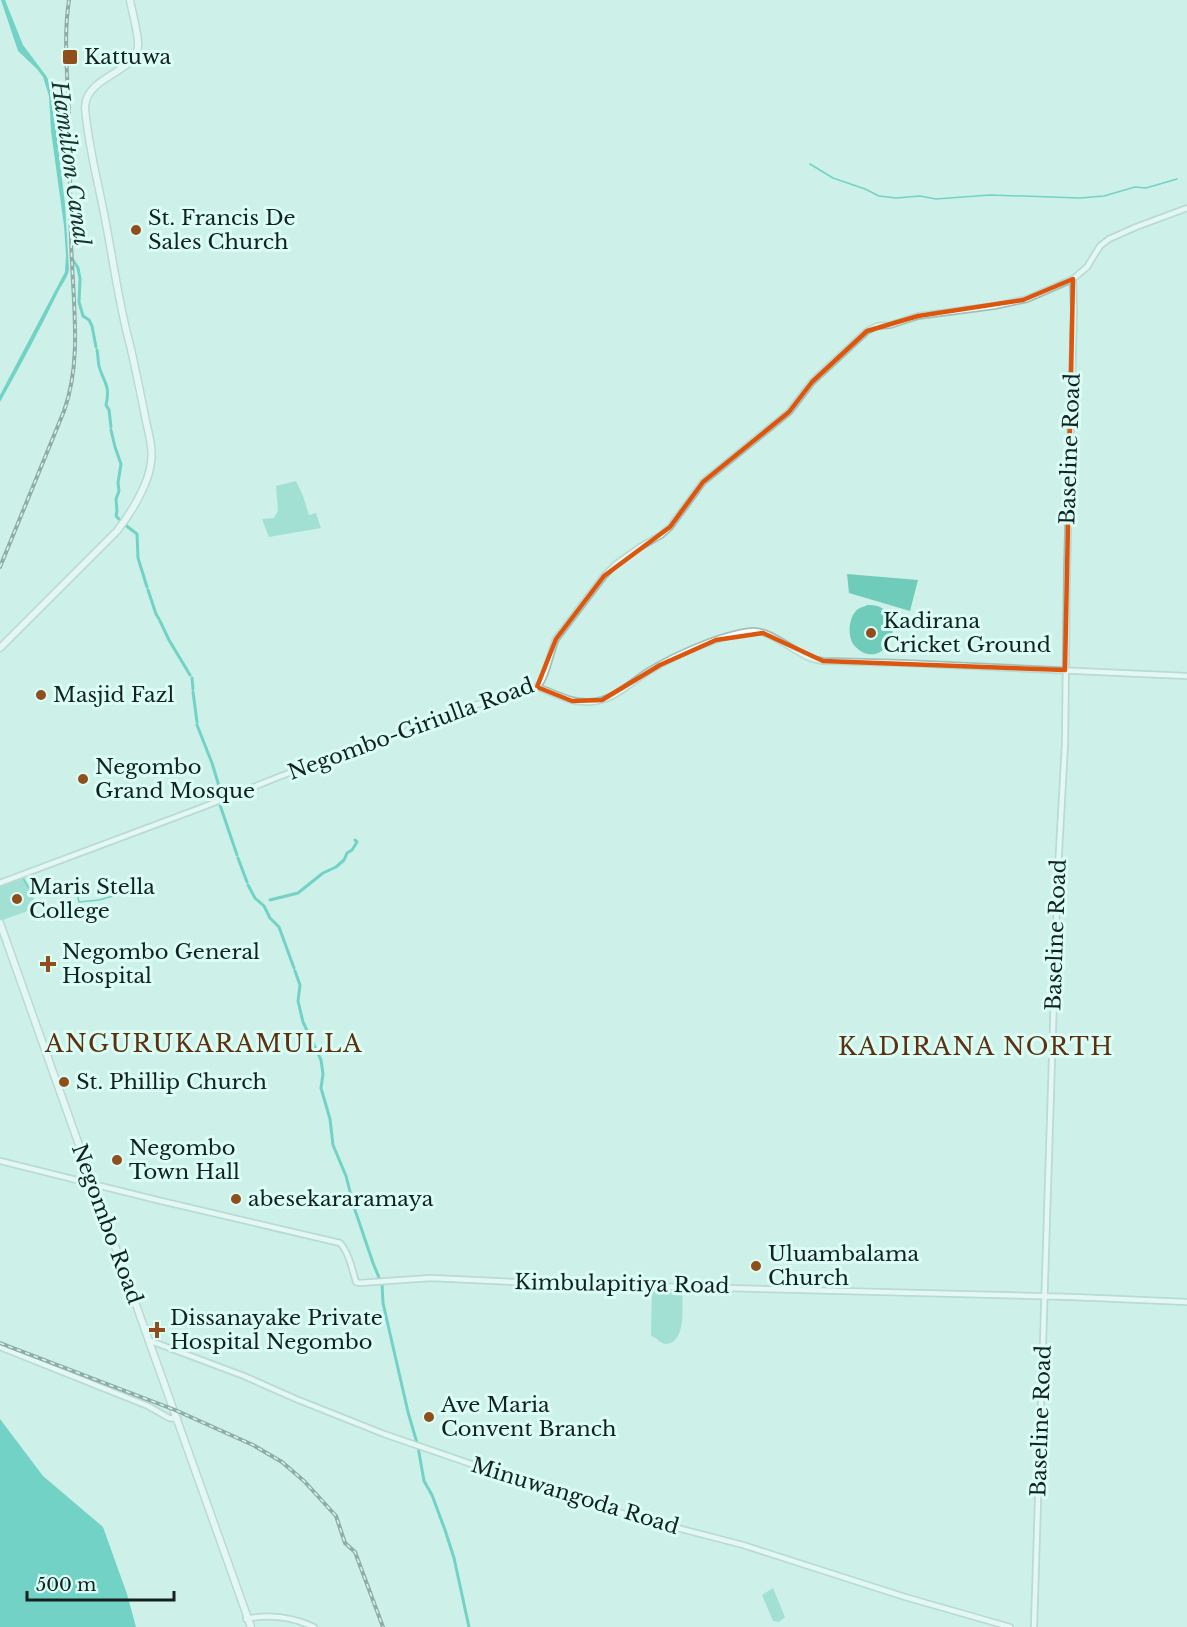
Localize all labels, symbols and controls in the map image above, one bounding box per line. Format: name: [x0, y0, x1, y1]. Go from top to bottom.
place label: Kattuwa: [84, 44, 172, 70]
marker: Kattuwa: [61, 48, 79, 66]
water label: Hamilton Canal: [45, 78, 95, 247]
place label: St. Francis De Sales Church: [148, 205, 296, 255]
marker: St. Francis De Sales Church: [129, 223, 143, 237]
street label: Baseline Road: [1054, 373, 1086, 525]
place label: Kadirana Cricket Ground: [883, 608, 1051, 658]
marker: Kadirana Cricket Ground: [864, 626, 878, 640]
street label: Negombo-Giriulla Road: [284, 672, 538, 786]
place label: Masjid Fazl: [53, 682, 174, 708]
marker: Masjid Fazl: [34, 688, 48, 702]
place label: Negombo Grand Mosque: [95, 754, 255, 804]
marker: Negombo Grand Mosque: [76, 772, 90, 786]
street label: Baseline Road: [1040, 859, 1072, 1011]
place label: Maris Stella College: [29, 874, 155, 924]
marker: Maris Stella College: [10, 892, 24, 906]
place label: Negombo General Hospital: [62, 939, 260, 989]
marker: Negombo General Hospital: [39, 955, 57, 973]
district label: ANGURUKARAMULLA: [44, 1029, 363, 1058]
district label: KADIRANA NORTH: [838, 1032, 1114, 1061]
place label: St. Phillip Church: [76, 1069, 267, 1095]
marker: St. Phillip Church: [57, 1075, 71, 1089]
place label: Negombo Town Hall: [129, 1135, 240, 1185]
street label: Negombo Road: [66, 1140, 148, 1308]
marker: Negombo Town Hall: [110, 1153, 124, 1167]
place label: abesekararamaya: [248, 1186, 434, 1212]
marker: abesekararamaya: [229, 1192, 243, 1206]
place label: Uluambalama Church: [768, 1241, 920, 1291]
marker: Uluambalama Church: [749, 1259, 763, 1273]
street label: Kimbulapitiya Road: [514, 1269, 730, 1299]
place label: Dissanayake Private Hospital Negombo: [170, 1305, 383, 1355]
marker: Dissanayake Private Hospital Negombo: [148, 1321, 166, 1339]
street label: Baseline Road: [1025, 1345, 1057, 1497]
place label: Ave Maria Convent Branch: [440, 1392, 616, 1442]
marker: Ave Maria Convent Branch: [422, 1410, 436, 1424]
street label: Minuwangoda Road: [468, 1452, 682, 1540]
scale bar: [27, 1564, 174, 1602]
text: 500 m: [36, 1574, 96, 1596]

